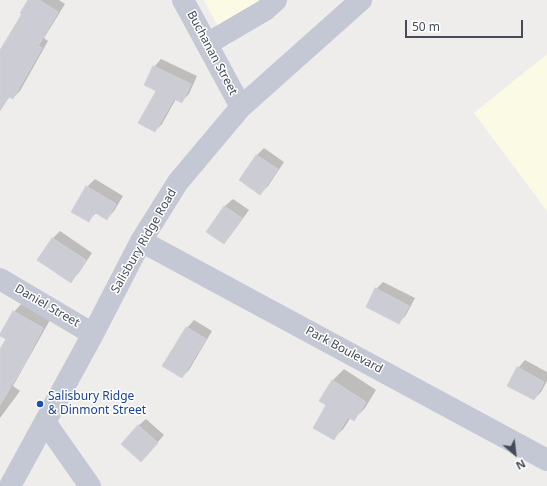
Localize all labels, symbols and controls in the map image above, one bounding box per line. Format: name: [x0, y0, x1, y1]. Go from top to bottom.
street label: Buchanan Street: [184, 8, 240, 98]
scale bar: [407, 12, 525, 38]
text: 50 m: [412, 18, 440, 35]
street label: Salisbury Ridge Road: [108, 186, 180, 296]
street label: Daniel Street: [12, 282, 82, 330]
street label: Park Boulevard: [303, 324, 385, 376]
place label: Salisbury Ridge & Dinmont Street: [48, 390, 146, 418]
marker: Salisbury Ridge & Dinmont Street: [35, 399, 45, 409]
north arrow: [495, 434, 535, 474]
text: N: [513, 456, 528, 474]

